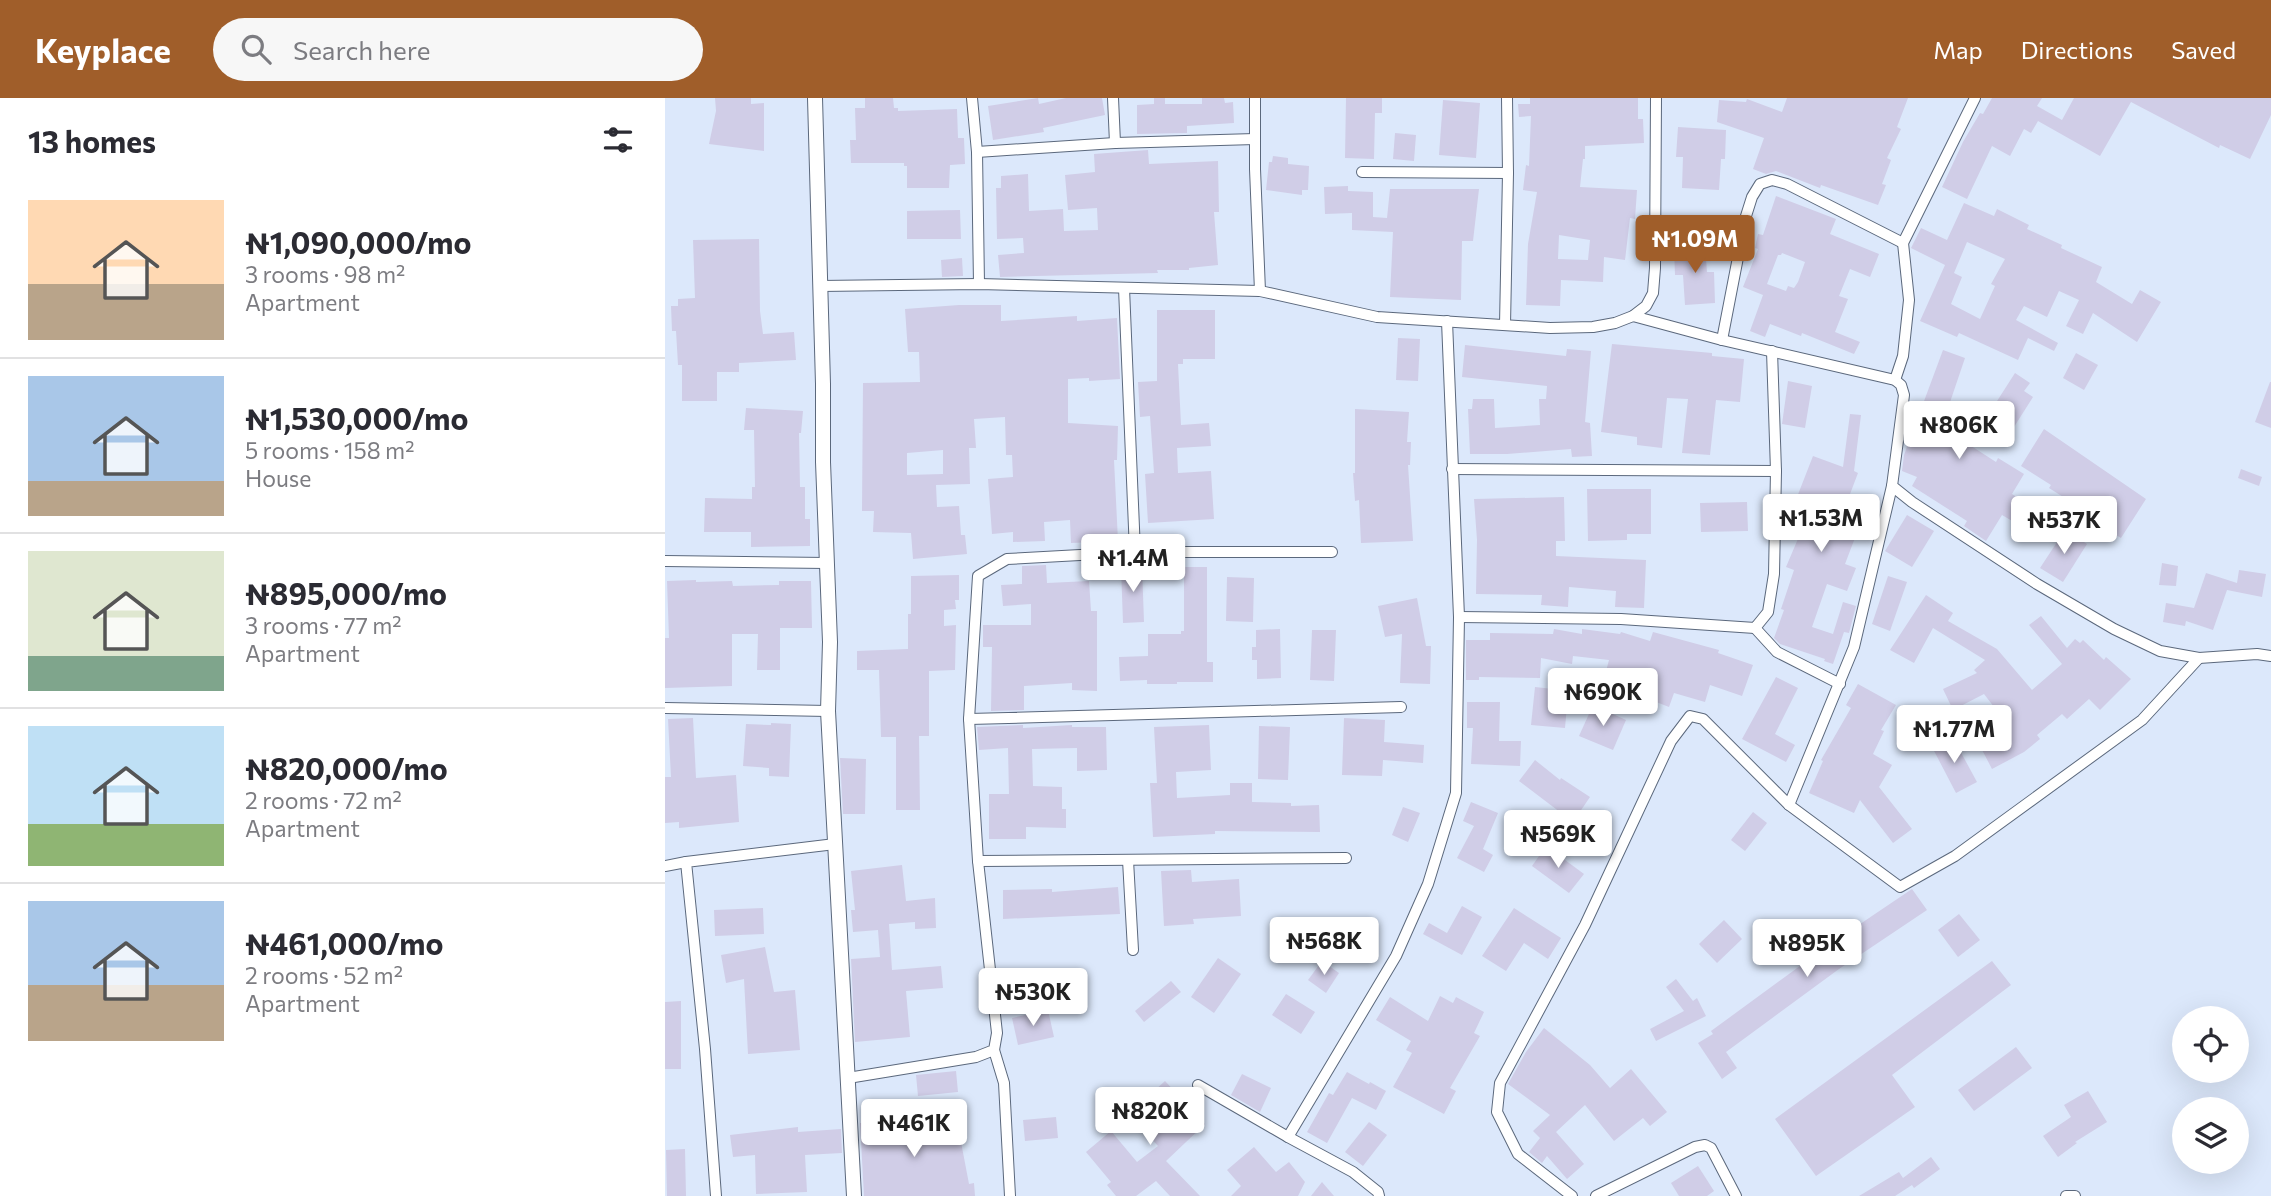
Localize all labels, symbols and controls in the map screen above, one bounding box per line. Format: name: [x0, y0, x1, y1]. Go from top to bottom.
search box: [213, 18, 703, 81]
text: Keyplace: [35, 29, 171, 70]
icon: search: [237, 30, 275, 68]
text: Search here: [293, 34, 430, 65]
text: Map: [1933, 35, 1983, 64]
text: Directions: [2021, 35, 2133, 64]
text: Saved: [2171, 35, 2236, 64]
icon: filters: [599, 121, 637, 159]
text: 13 homes: [28, 122, 156, 159]
pin: ₦1.09M: [1638, 216, 1752, 275]
text: ₦1,090,000/mo: [245, 223, 471, 260]
text: ₦1.09M: [1652, 224, 1738, 252]
icon: home: [84, 228, 168, 312]
text: 3 rooms · 98 m²: [245, 260, 405, 288]
text: Apartment: [245, 288, 360, 316]
text: ₦1,530,000/mo: [245, 399, 468, 436]
pin: ₦806K: [1910, 402, 2008, 461]
icon: home: [84, 404, 168, 488]
text: ₦806K: [1920, 410, 1998, 438]
text: 5 rooms · 158 m²: [245, 436, 414, 464]
text: House: [245, 464, 311, 492]
pin: ₦1.53M: [1764, 494, 1878, 554]
pin: ₦537K: [2015, 496, 2113, 556]
text: ₦1.53M: [1779, 503, 1863, 531]
text: ₦537K: [2027, 505, 2101, 533]
pin: ₦1.4M: [1084, 534, 1182, 594]
text: ₦1.4M: [1097, 543, 1169, 571]
text: ₦895,000/mo: [245, 574, 447, 611]
icon: home: [84, 579, 168, 663]
text: 3 rooms · 77 m²: [245, 611, 402, 639]
text: Apartment: [245, 639, 360, 667]
pin: ₦690K: [1554, 668, 1652, 728]
text: ₦690K: [1564, 677, 1642, 705]
pin: ₦1.77M: [1897, 706, 2011, 765]
text: ₦1.77M: [1913, 714, 1995, 742]
text: ₦820,000/mo: [245, 749, 448, 786]
icon: home: [84, 754, 168, 838]
text: 2 rooms · 72 m²: [245, 786, 402, 814]
pin: ₦569K: [1509, 810, 1607, 870]
text: Apartment: [245, 814, 360, 842]
text: ₦569K: [1520, 819, 1596, 847]
pin: ₦568K: [1275, 918, 1373, 977]
pin: ₦895K: [1758, 920, 1856, 979]
text: ₦461,000/mo: [245, 924, 443, 961]
text: ₦568K: [1286, 926, 1362, 954]
text: ₦895K: [1769, 928, 1845, 956]
icon: home: [84, 929, 168, 1013]
text: 2 rooms · 52 m²: [245, 961, 403, 989]
pin: ₦530K: [984, 968, 1082, 1028]
text: ₦530K: [995, 977, 1071, 1005]
text: Apartment: [245, 989, 360, 1017]
map controls: [2172, 1006, 2249, 1174]
button: locate: [2172, 1006, 2249, 1083]
pin: ₦820K: [1101, 1088, 1199, 1147]
text: ₦820K: [1111, 1096, 1189, 1124]
button: layers: [2172, 1097, 2249, 1174]
pin: ₦461K: [865, 1100, 963, 1159]
text: ₦461K: [877, 1108, 951, 1136]

